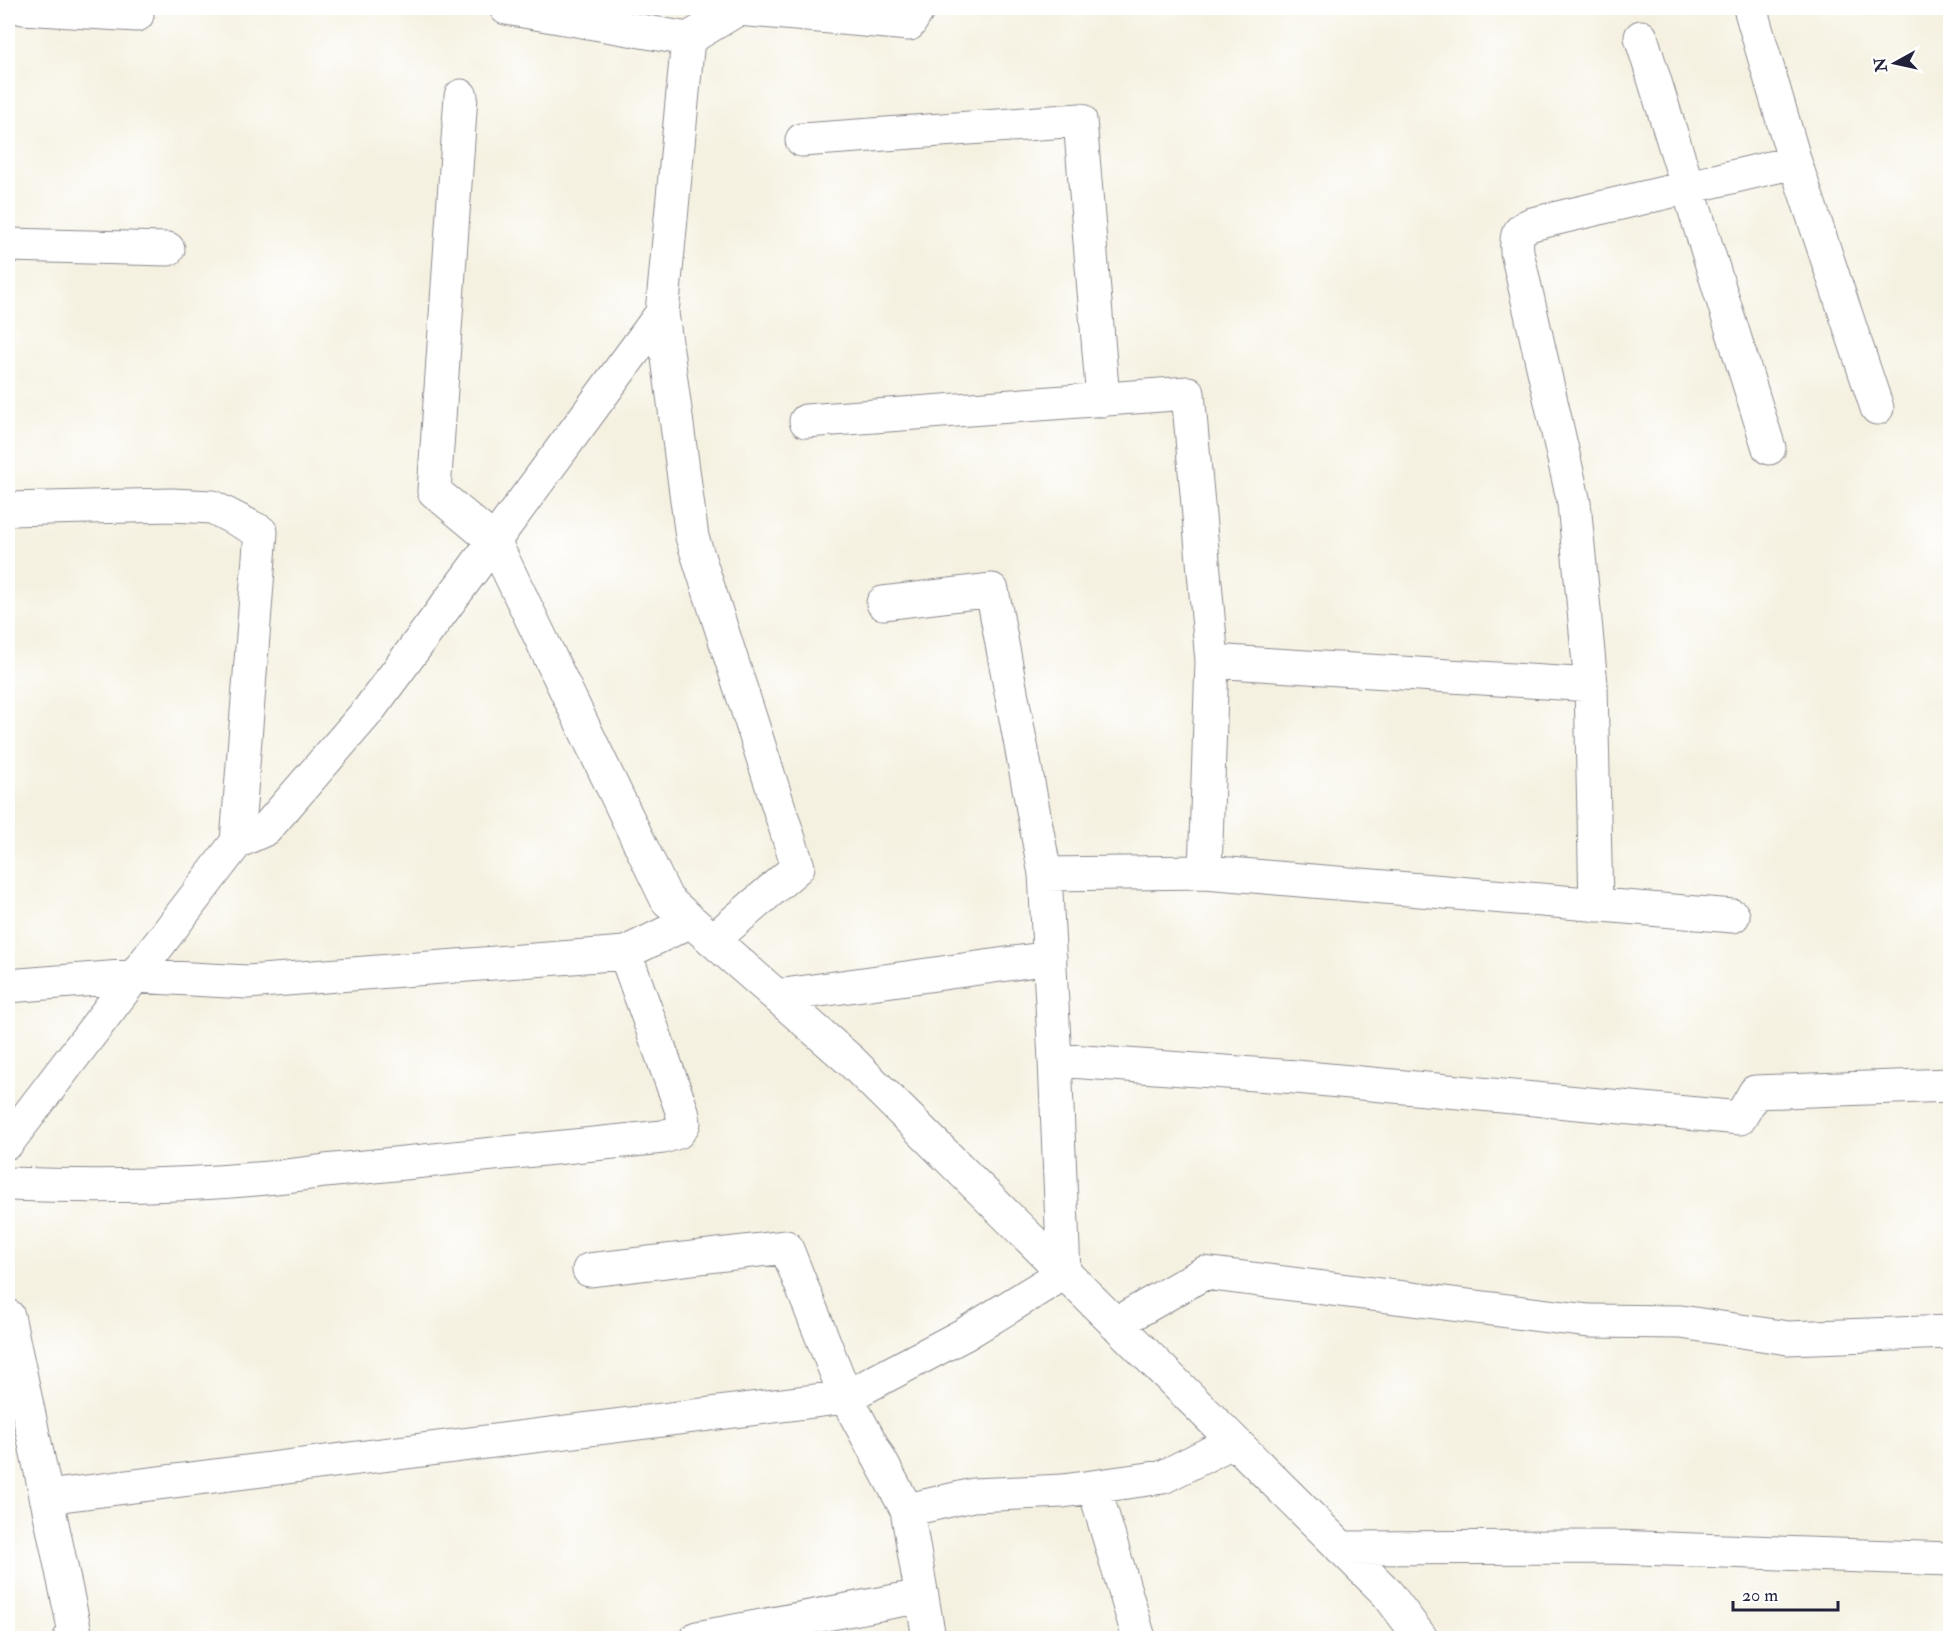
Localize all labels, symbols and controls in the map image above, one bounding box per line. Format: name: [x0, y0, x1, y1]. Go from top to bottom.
north arrow: [1865, 33, 1925, 93]
text: N: [1870, 56, 1892, 74]
scale bar: [1733, 1574, 1838, 1612]
text: 20 m: [1742, 1584, 1778, 1607]

